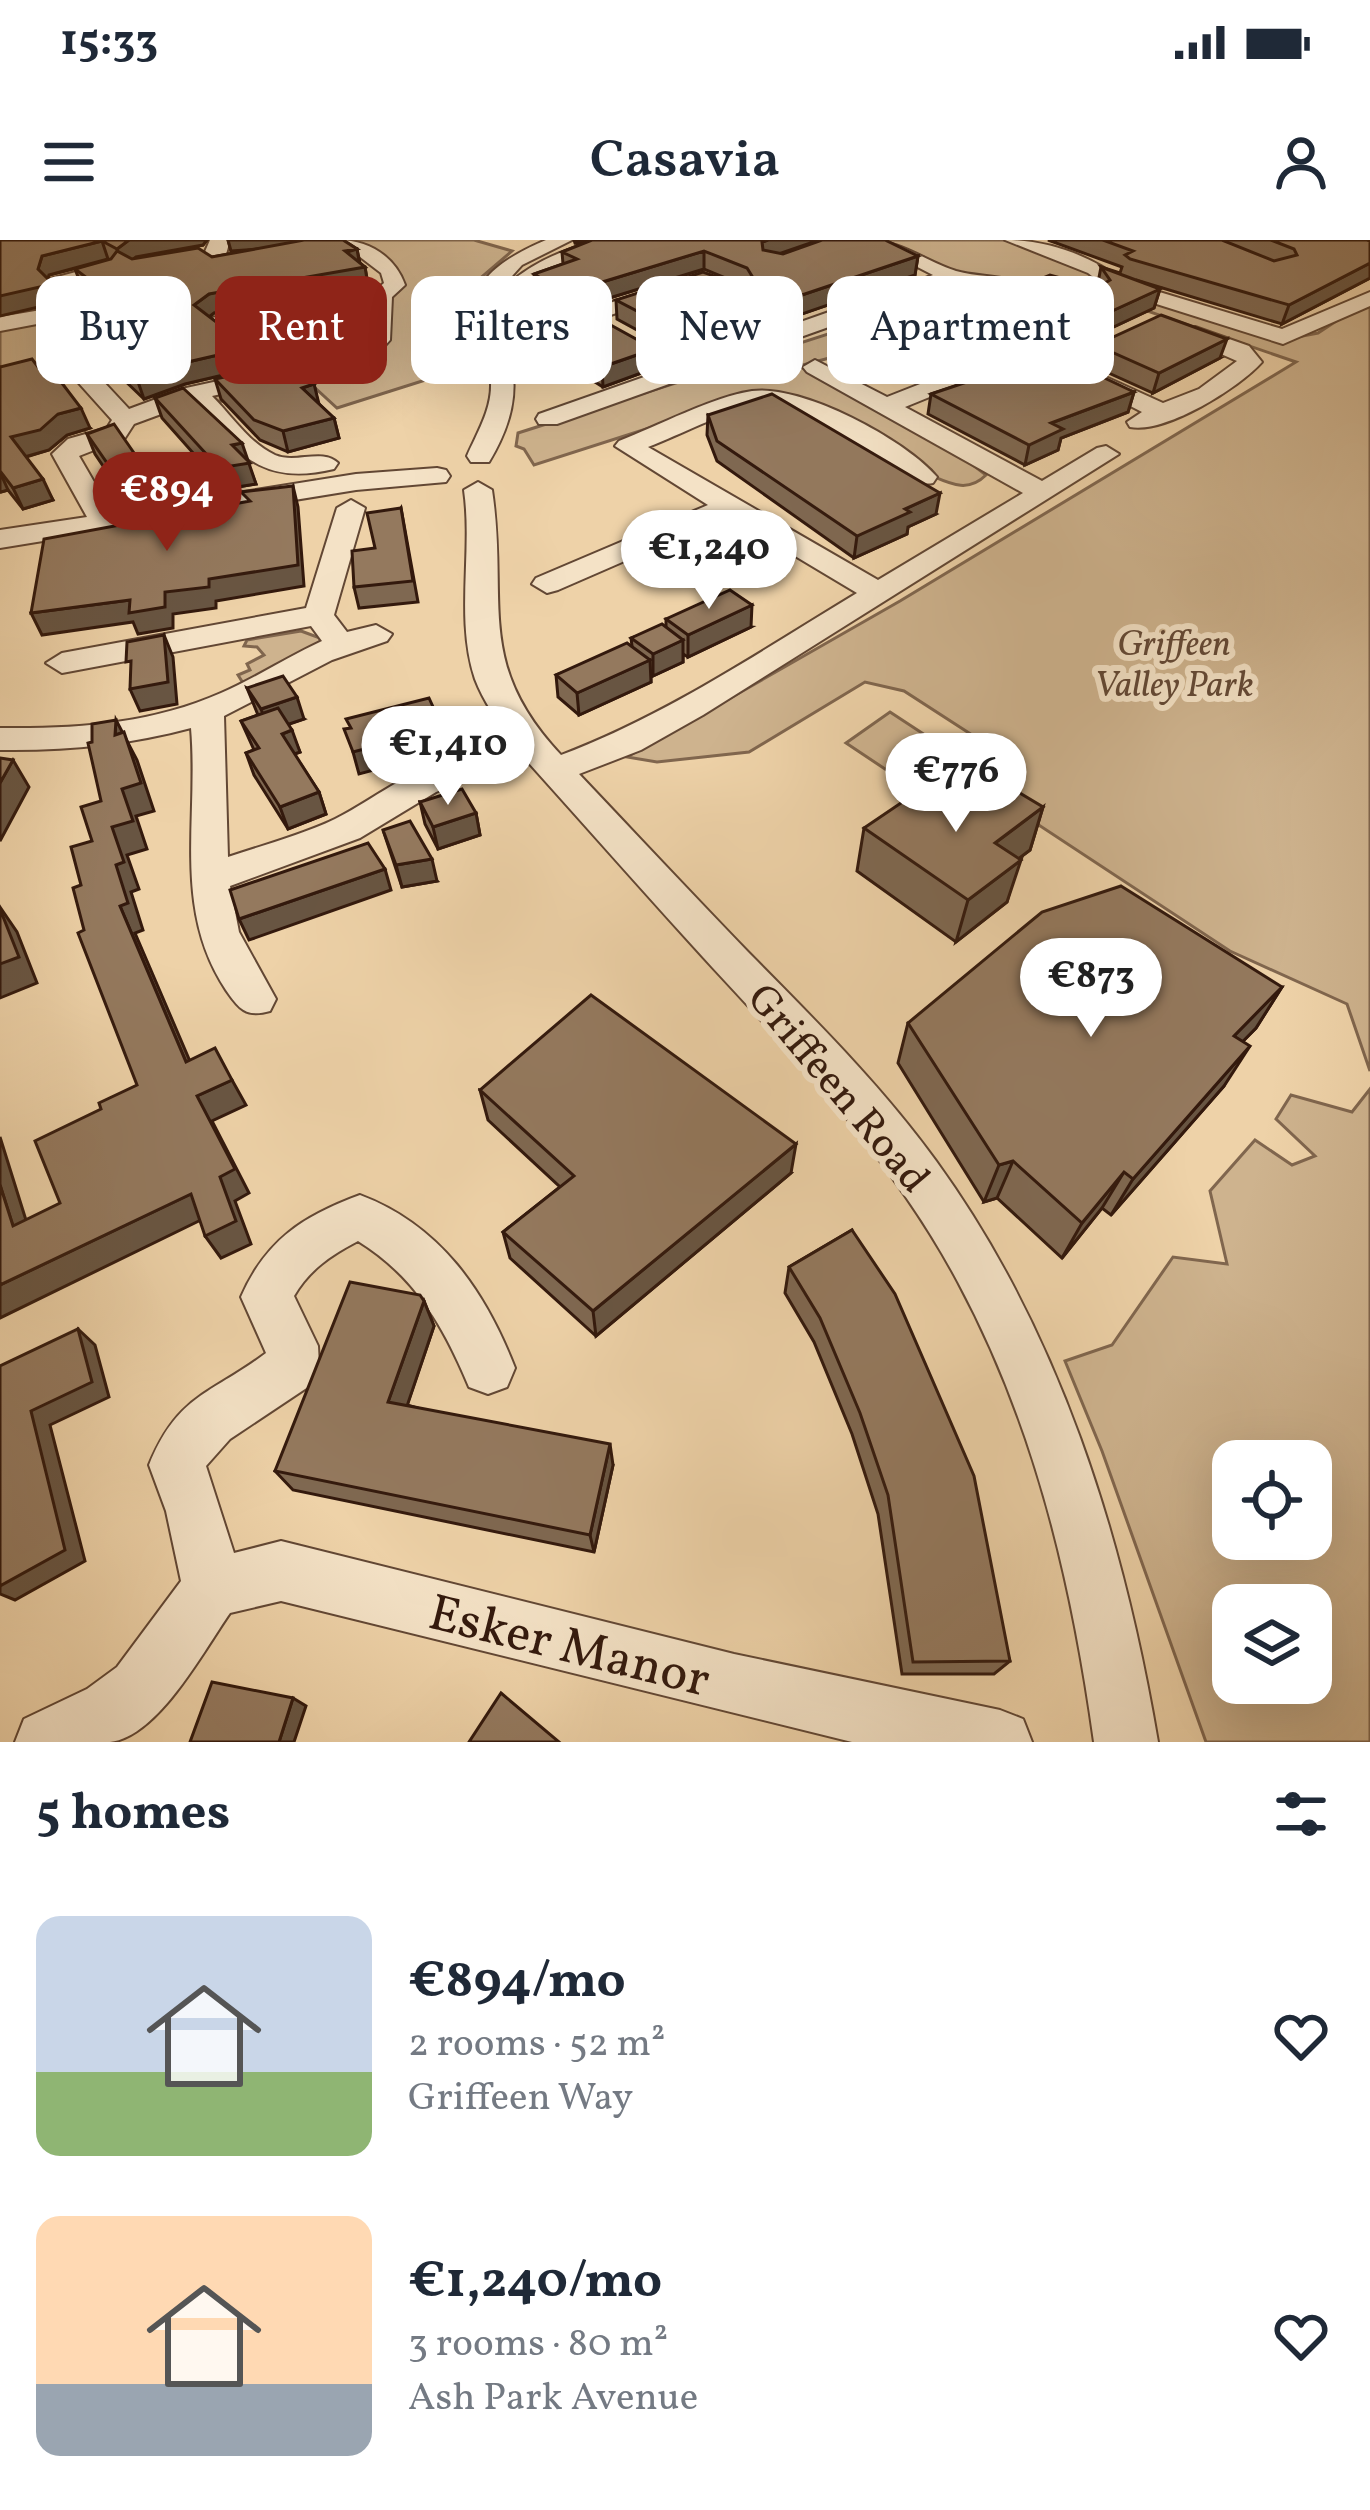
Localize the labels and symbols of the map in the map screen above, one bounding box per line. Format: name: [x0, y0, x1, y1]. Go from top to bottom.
pin: €894: [96, 452, 238, 554]
pin: €1,240: [611, 510, 807, 612]
park label: Griffeen Valley Park: [1094, 621, 1254, 712]
pin: €1,410: [350, 706, 546, 808]
pin: €776: [885, 733, 1027, 835]
pin: €873: [1020, 938, 1162, 1040]
street label: Griffeen Road: [731, 972, 942, 1207]
street label: Esker Manor: [421, 1579, 717, 1718]

